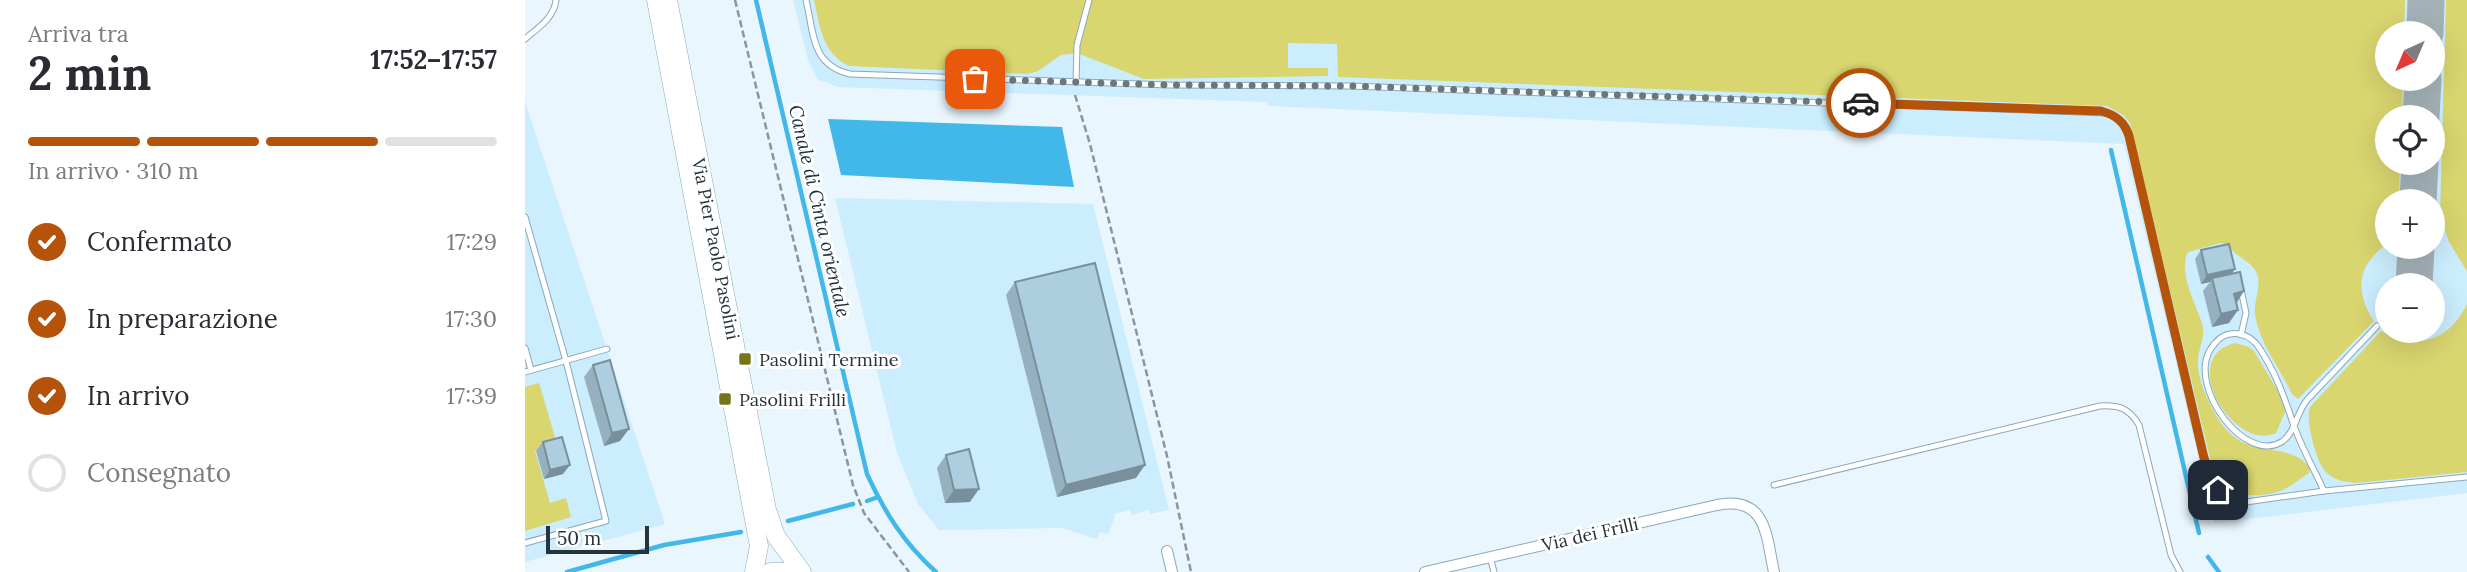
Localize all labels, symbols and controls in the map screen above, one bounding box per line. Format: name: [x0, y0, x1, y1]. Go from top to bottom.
text: Arriva tra: [28, 19, 129, 48]
north arrow: [2375, 21, 2445, 91]
map controls: [2375, 21, 2445, 343]
text: 17:52–17:57: [370, 43, 497, 76]
text: 2 min: [28, 44, 151, 103]
pin: [945, 49, 1005, 109]
icon: bag: [956, 60, 994, 98]
courier: [1826, 68, 1896, 138]
icon: car: [1842, 84, 1880, 122]
water label: Canale di Cinta orientale: [784, 103, 856, 319]
button: locate: [2375, 105, 2445, 175]
street label: Via Pier Paolo Pasolini: [687, 155, 745, 342]
text: In arrivo · 310 m: [28, 156, 199, 185]
button: +: [2375, 189, 2445, 259]
icon: check: [28, 223, 66, 261]
text: Confermato: [87, 225, 232, 258]
text: 17:29: [447, 227, 497, 256]
button: −: [2375, 273, 2445, 343]
icon: check: [28, 300, 66, 338]
text: In preparazione: [87, 302, 278, 335]
text: 17:30: [445, 304, 497, 333]
place label: Pasolini Termine: [759, 348, 899, 371]
marker: Pasolini Termine: [737, 351, 753, 367]
icon: check: [28, 377, 66, 415]
text: In arrivo: [87, 379, 190, 412]
text: 17:39: [446, 381, 497, 410]
place label: Pasolini Frilli: [739, 388, 846, 411]
marker: Pasolini Frilli: [717, 391, 733, 407]
text: Consegnato: [87, 456, 231, 489]
pin: [2188, 460, 2248, 520]
icon: home: [2199, 471, 2237, 509]
street label: Via dei Frilli: [1539, 512, 1640, 556]
scale bar: [546, 523, 649, 555]
text: 50 m: [557, 526, 601, 550]

